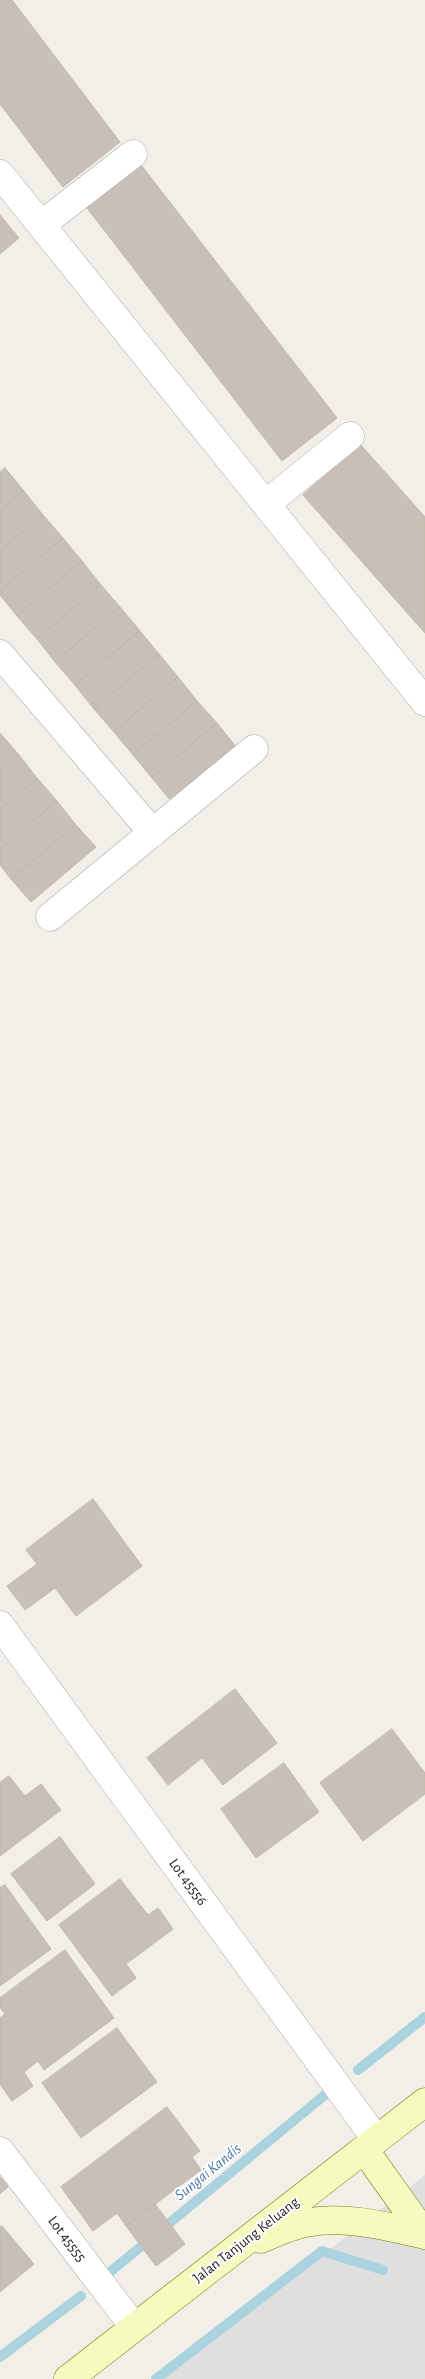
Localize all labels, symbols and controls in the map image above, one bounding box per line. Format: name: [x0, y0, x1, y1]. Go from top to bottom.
street label: Lot 45556: [165, 1855, 211, 1909]
water label: Sungai Kandis: [171, 2139, 245, 2205]
street label: Jalan Tanjung Keluang: [189, 2193, 303, 2287]
street label: Lot 45555: [44, 2212, 90, 2266]

